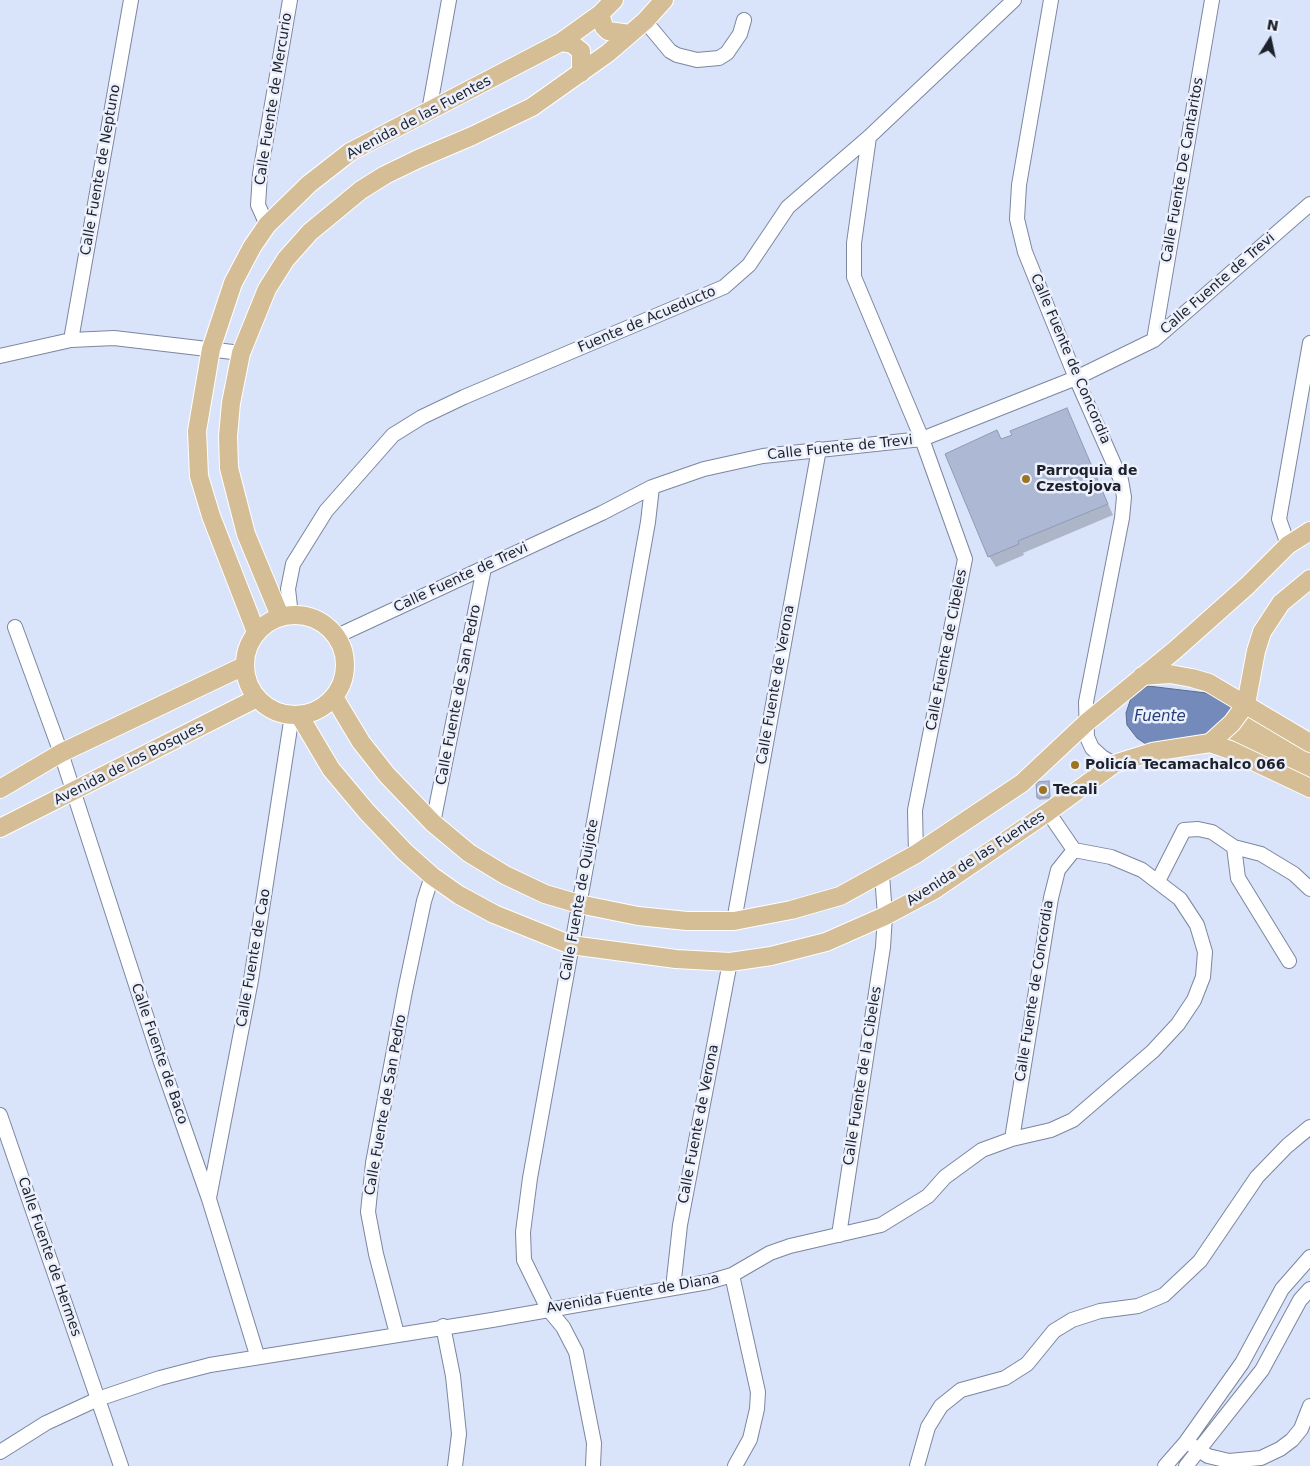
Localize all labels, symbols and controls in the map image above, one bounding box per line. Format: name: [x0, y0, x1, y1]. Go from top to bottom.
street label: Calle Fuente de Mercurio: [252, 12, 296, 186]
north arrow: [1245, 15, 1295, 65]
text: N: [1265, 16, 1280, 34]
street label: Avenida de las Fuentes: [344, 73, 494, 163]
street label: Calle Fuente De Cantaritos: [1158, 76, 1208, 264]
street label: Calle Fuente de Neptuno: [78, 83, 124, 257]
street label: Calle Fuente de Trevi: [1157, 230, 1279, 338]
street label: Calle Fuente de Concordia: [1026, 271, 1114, 447]
street label: Fuente de Acueducto: [576, 283, 718, 357]
street label: Calle Fuente de Trevi: [766, 432, 914, 464]
place label: Parroquia de Czestojova: [1036, 463, 1137, 496]
marker: Parroquia de Czestojova: [1020, 473, 1032, 485]
street label: Calle Fuente de Trevi: [391, 540, 531, 616]
street label: Calle Fuente de Cibeles: [923, 568, 971, 732]
street label: Calle Fuente de San Pedro: [433, 603, 485, 787]
street label: Calle Fuente de Verona: [754, 604, 798, 766]
water label: Fuente: [1134, 708, 1186, 726]
street label: Avenida de los Bosques: [51, 719, 207, 809]
place label: Policía Tecamachalco 066: [1085, 757, 1285, 773]
marker: Policía Tecamachalco 066: [1069, 759, 1081, 771]
place label: Tecali: [1053, 782, 1098, 798]
marker: Tecali: [1037, 784, 1049, 796]
street label: Avenida de las Fuentes: [904, 808, 1048, 910]
street label: Calle Fuente de Quijote: [558, 818, 602, 982]
street label: Calle Fuente de Cao: [234, 887, 274, 1029]
street label: Calle Fuente de Concordia: [1012, 899, 1058, 1083]
street label: Calle Fuente de Baco: [127, 981, 191, 1127]
street label: Calle Fuente de la Cibeles: [841, 985, 885, 1167]
street label: Calle Fuente de San Pedro: [362, 1013, 410, 1197]
street label: Calle Fuente de Verona: [675, 1043, 723, 1205]
street label: Calle Fuente de Hermes: [14, 1175, 84, 1339]
street label: Avenida Fuente de Diana: [545, 1271, 721, 1317]

